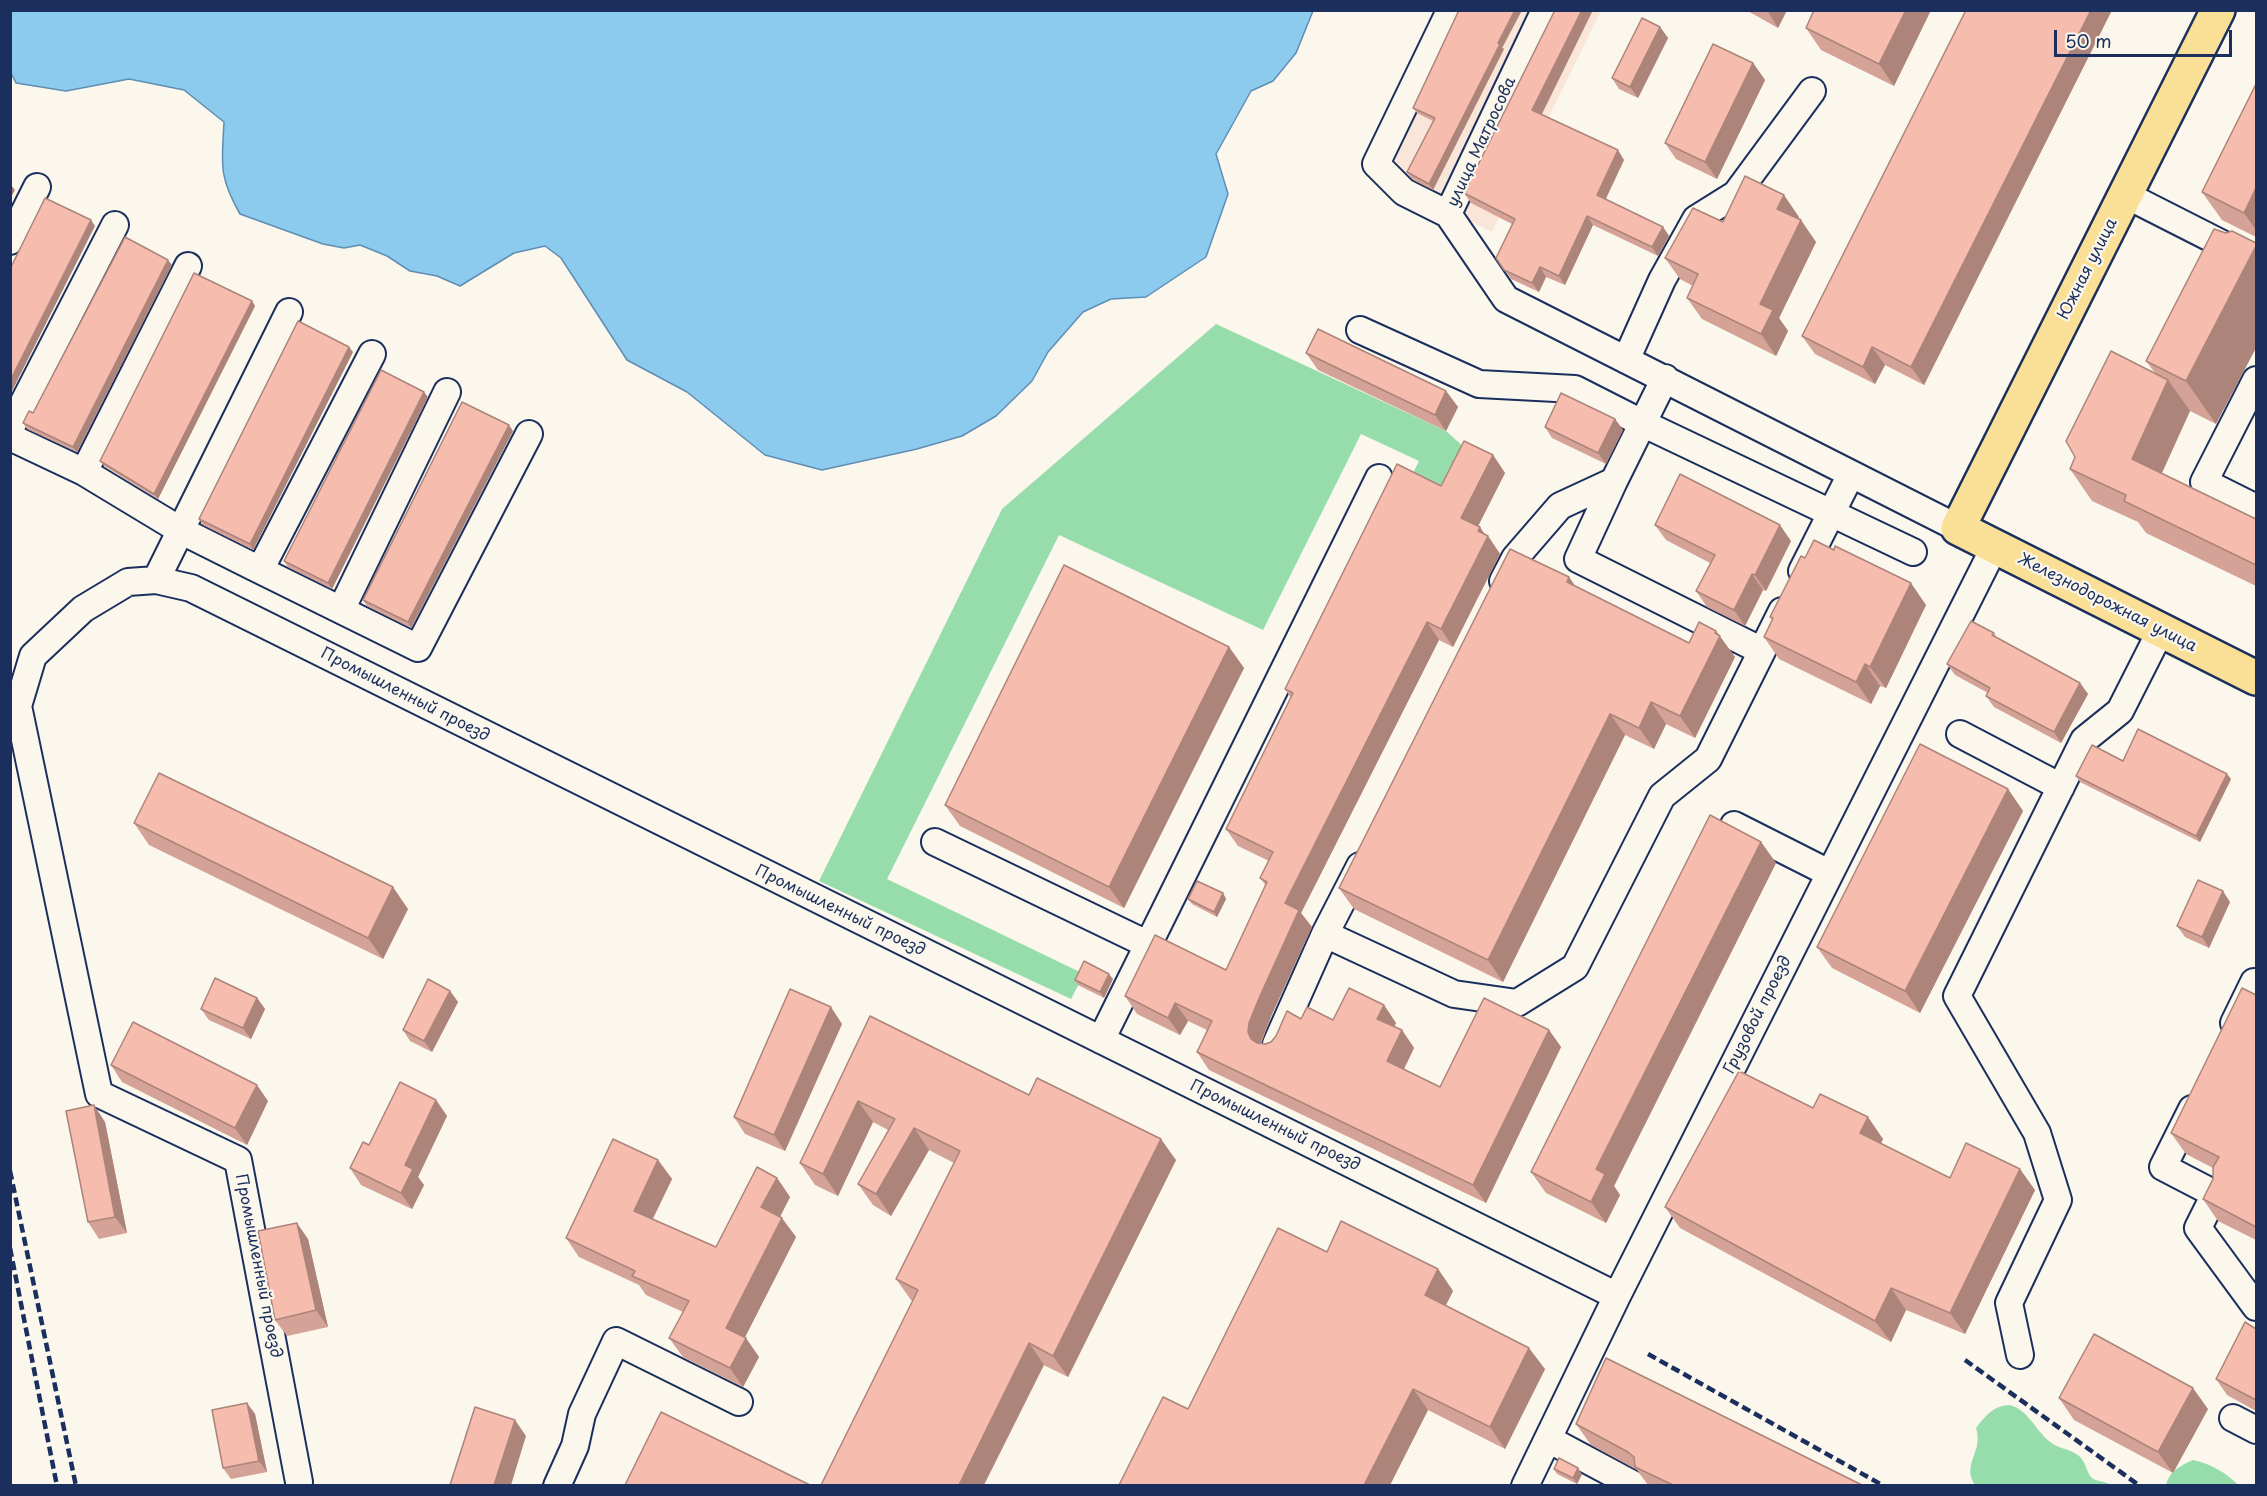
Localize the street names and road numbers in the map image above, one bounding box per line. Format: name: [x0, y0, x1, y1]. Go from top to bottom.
street label: улица Матросова: [1443, 74, 1521, 210]
street label: Южная улица: [2054, 215, 2122, 323]
street label: Железнодорожная улица: [2014, 549, 2200, 657]
street label: Промышленный проезд: [317, 644, 493, 746]
street label: Промышленный проезд: [752, 861, 928, 961]
street label: Грузовой проезд: [1720, 953, 1796, 1077]
street label: Промышленный проезд: [1187, 1076, 1363, 1176]
street label: Промышленный проезд: [231, 1172, 285, 1360]

